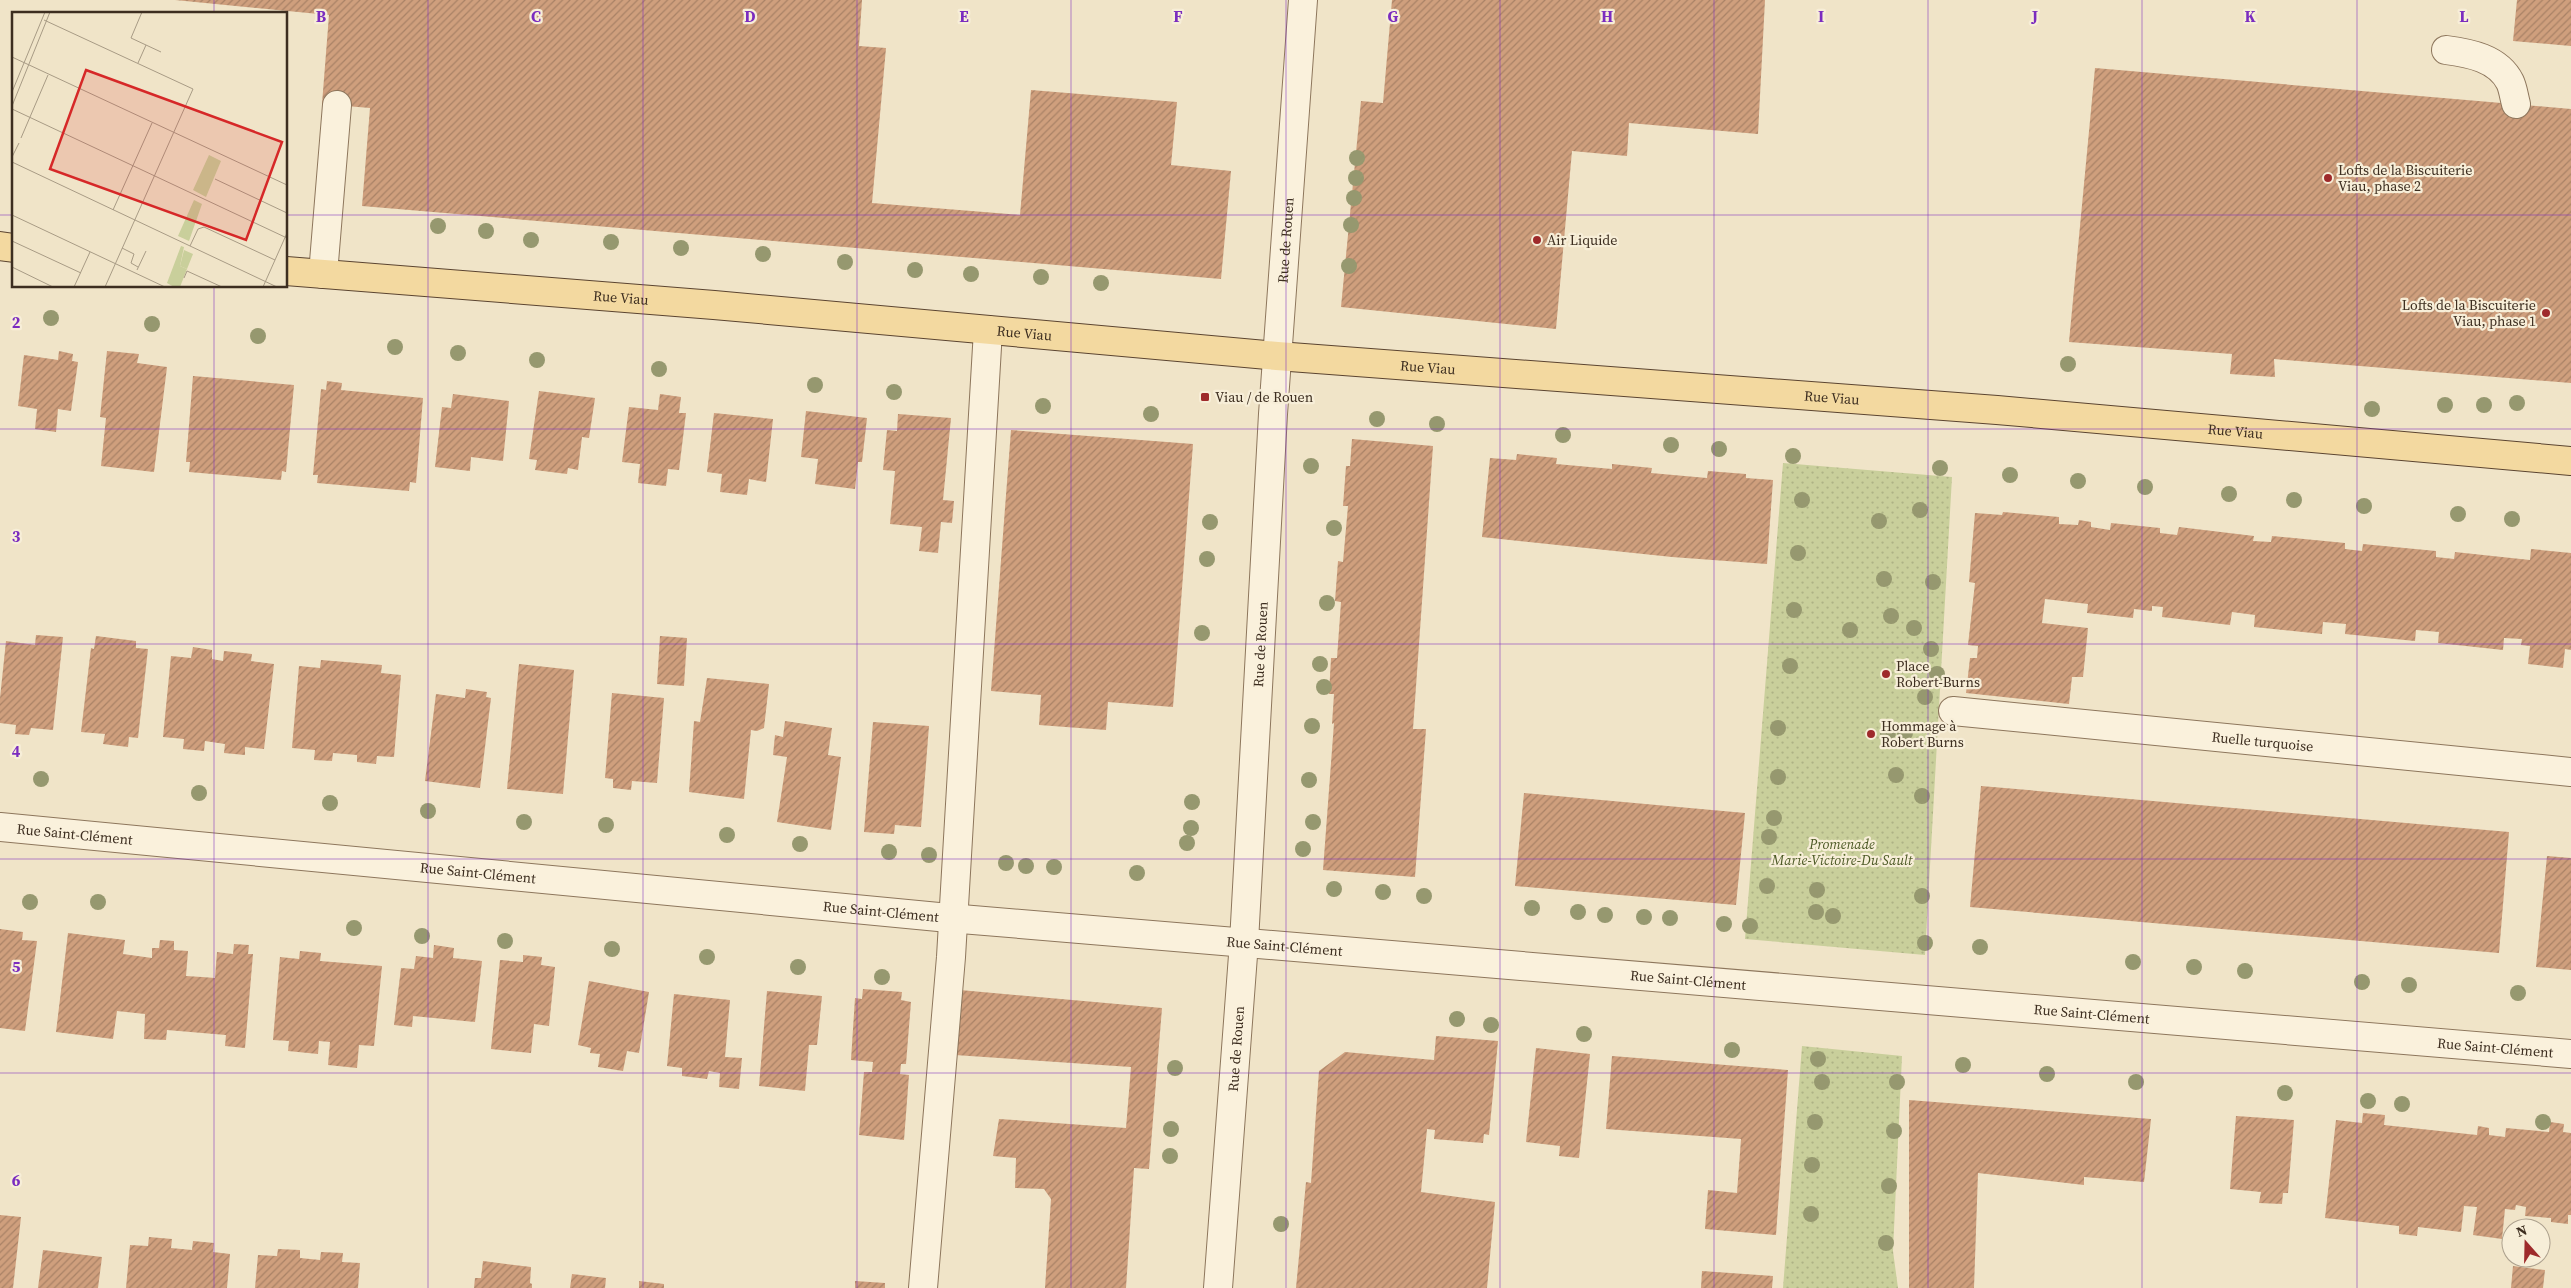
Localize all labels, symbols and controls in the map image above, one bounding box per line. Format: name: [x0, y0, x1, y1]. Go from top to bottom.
text: B: [316, 5, 327, 27]
text: C: [531, 5, 541, 27]
text: D: [744, 5, 756, 27]
text: E: [959, 5, 969, 27]
text: F: [1173, 5, 1183, 27]
text: G: [1388, 5, 1399, 27]
text: H: [1601, 5, 1613, 27]
text: I: [1818, 5, 1824, 27]
text: J: [2031, 5, 2038, 27]
text: K: [2244, 5, 2256, 27]
text: L: [2459, 5, 2469, 27]
inset map: [12, 12, 288, 288]
place label: Lofts de la Biscuiterie Viau, phase 2: [2338, 160, 2472, 196]
marker: Lofts de la Biscuiterie Viau, phase 2: [2322, 172, 2334, 184]
street label: Rue de Rouen: [1273, 196, 1299, 284]
place label: Air Liquide: [1547, 230, 1617, 250]
marker: Air Liquide: [1531, 234, 1543, 246]
street label: Rue Viau: [592, 285, 649, 310]
place label: Lofts de la Biscuiterie Viau, phase 1: [2402, 295, 2536, 331]
marker: Lofts de la Biscuiterie Viau, phase 1: [2540, 307, 2552, 319]
text: 2: [12, 311, 21, 333]
street label: Rue Viau: [996, 321, 1053, 346]
street label: Rue Viau: [1399, 355, 1456, 379]
street label: Rue Viau: [1803, 386, 1860, 410]
place label: Viau / de Rouen: [1215, 387, 1314, 407]
marker: Viau / de Rouen: [1199, 391, 1211, 403]
street label: Rue Viau: [2207, 419, 2264, 444]
text: 3: [12, 525, 21, 547]
street label: Rue de Rouen: [1248, 600, 1273, 688]
place label: Place Robert-Burns: [1896, 656, 1980, 692]
marker: Place Robert-Burns: [1880, 668, 1892, 680]
place label: Hommage à Robert Burns: [1881, 716, 1964, 752]
street label: Ruelle turquoise: [2211, 727, 2314, 757]
marker: Hommage à Robert Burns: [1865, 728, 1877, 740]
text: 4: [12, 740, 21, 762]
street label: Rue Saint-Clément: [16, 819, 134, 850]
park label: Promenade Marie-Victoire-Du Sault: [1771, 834, 1914, 870]
street label: Rue Saint-Clément: [419, 857, 537, 888]
street label: Rue Saint-Clément: [822, 896, 940, 927]
street label: Rue Saint-Clément: [1226, 931, 1344, 961]
text: 5: [12, 955, 21, 977]
street label: Rue Saint-Clément: [1629, 965, 1747, 995]
street label: Rue Saint-Clément: [2033, 999, 2151, 1029]
street label: Rue de Rouen: [1223, 1005, 1249, 1092]
street label: Rue Saint-Clément: [2436, 1033, 2554, 1063]
text: 6: [12, 1169, 21, 1191]
north arrow: [2501, 1218, 2551, 1268]
text: N: [2513, 1220, 2530, 1242]

